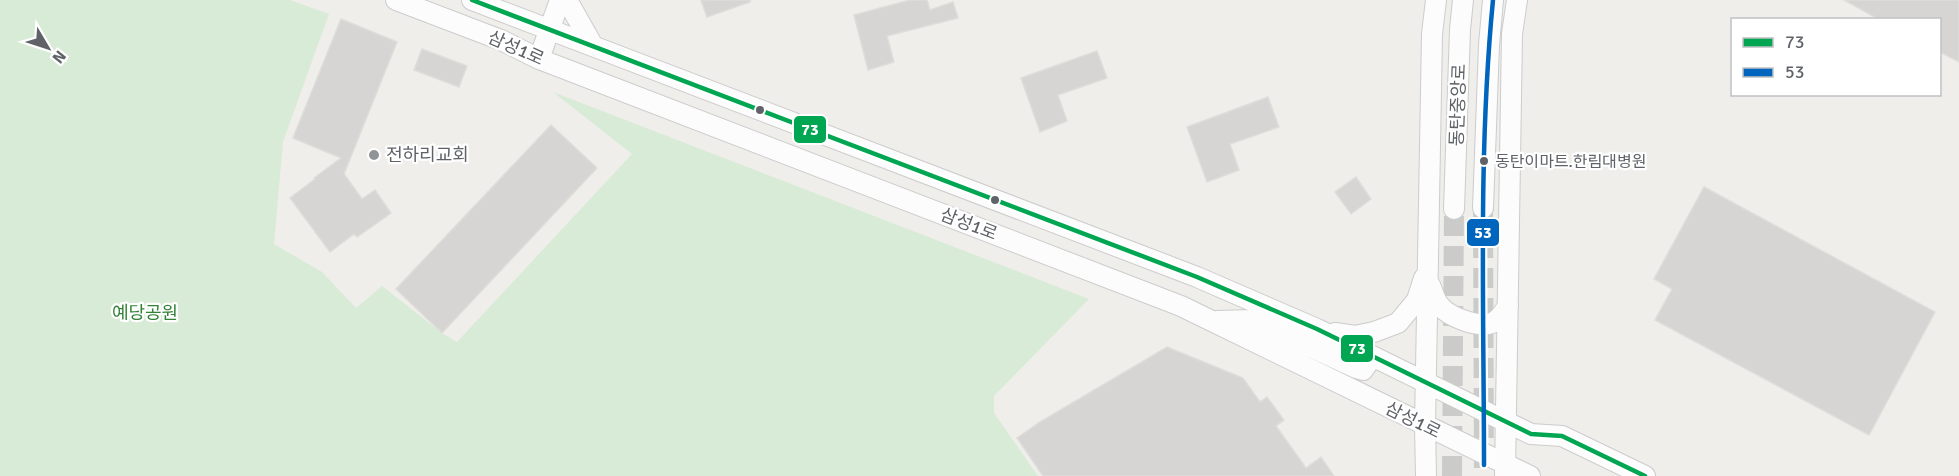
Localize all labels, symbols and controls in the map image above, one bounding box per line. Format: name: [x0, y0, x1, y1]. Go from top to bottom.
north arrow: [18, 18, 78, 78]
legend: [1731, 18, 1941, 96]
street label: 삼성1로: [484, 26, 548, 70]
text: 73: [1785, 31, 1804, 53]
text: N: [48, 46, 70, 67]
text: 53: [1785, 61, 1804, 83]
street label: 동탄중앙로: [1446, 63, 1470, 147]
unlabelled marker: [754, 104, 766, 116]
line badge: 73: [793, 115, 827, 144]
text: 73: [801, 120, 819, 140]
place label: 전하리교회: [386, 144, 469, 166]
marker: 전하리교회: [367, 148, 381, 162]
place label: 동탄이마트.한림대병원: [1495, 152, 1646, 172]
marker: 동탄이마트.한림대병원: [1478, 155, 1490, 167]
unlabelled marker: [989, 194, 1001, 206]
street label: 삼성1로: [937, 203, 1001, 245]
line badge: 53: [1466, 218, 1500, 247]
text: 53: [1474, 223, 1492, 243]
park label: 예당공원: [112, 302, 178, 324]
line badge: 73: [1340, 334, 1374, 363]
text: 73: [1348, 339, 1366, 359]
street label: 삼성1로: [1381, 397, 1445, 443]

